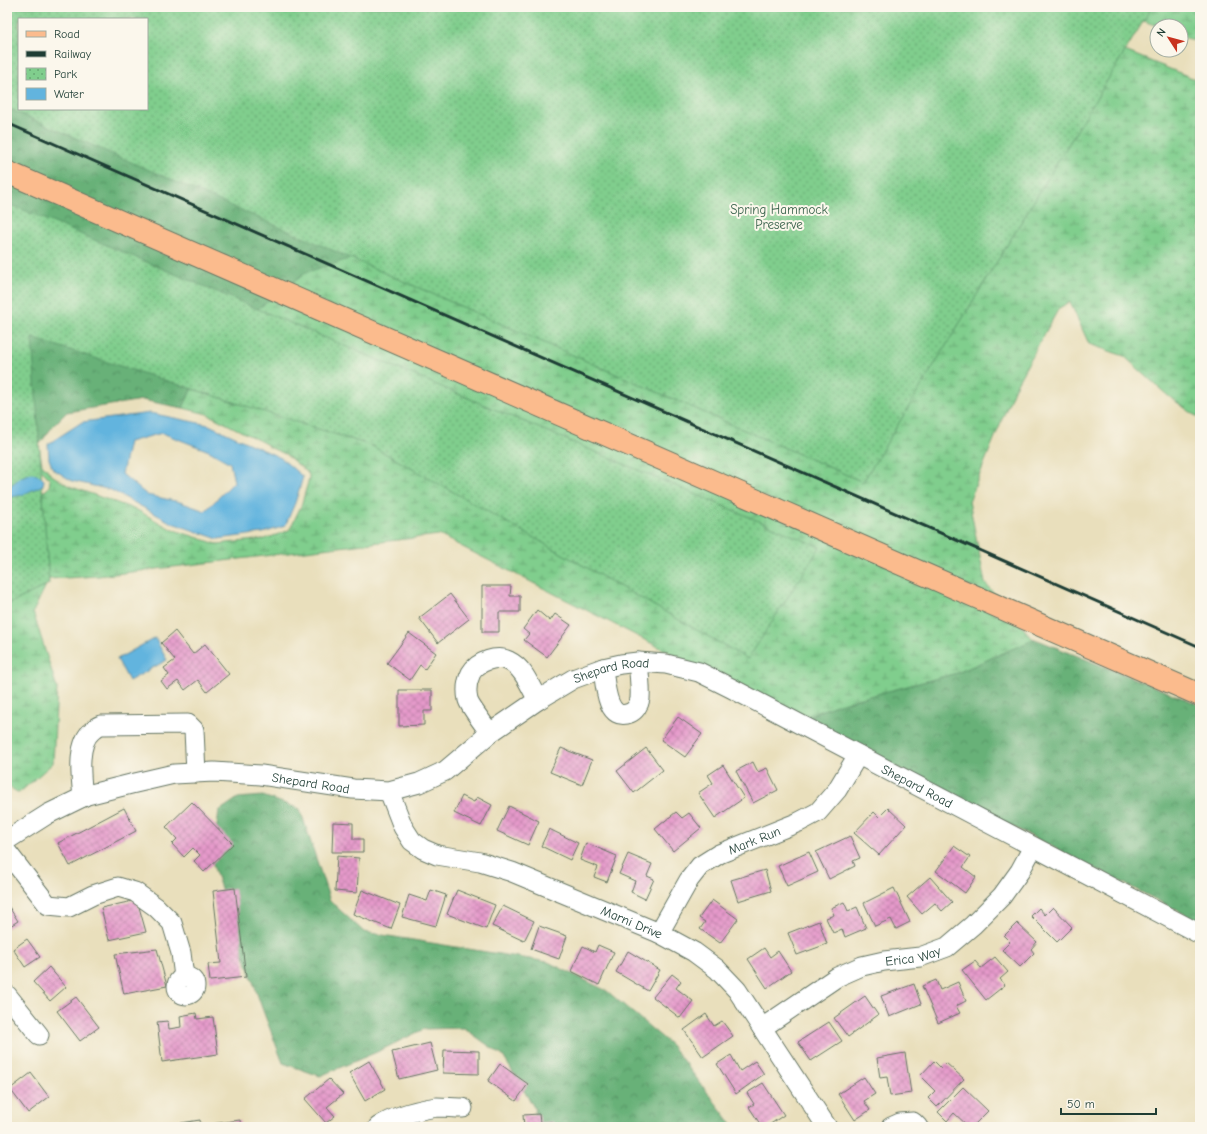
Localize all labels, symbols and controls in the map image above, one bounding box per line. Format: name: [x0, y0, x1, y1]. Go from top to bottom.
legend: [18, 18, 148, 110]
north arrow: [1149, 18, 1189, 58]
text: N: [1154, 26, 1169, 39]
text: Road: [54, 27, 80, 41]
text: Railway: [54, 47, 92, 61]
text: Park: [54, 67, 77, 81]
text: Water: [54, 87, 84, 101]
park label: Spring Hammock Preserve: [730, 202, 829, 232]
street label: Shepard Road: [571, 654, 650, 686]
street label: Shepard Road: [879, 761, 955, 811]
street label: Shepard Road: [271, 769, 351, 796]
street label: Mark Run: [726, 823, 782, 857]
street label: Marni Drive: [599, 902, 666, 941]
street label: Erica Way: [884, 942, 943, 968]
scale bar: [1061, 1090, 1156, 1116]
text: 50 m: [1067, 1097, 1095, 1111]

